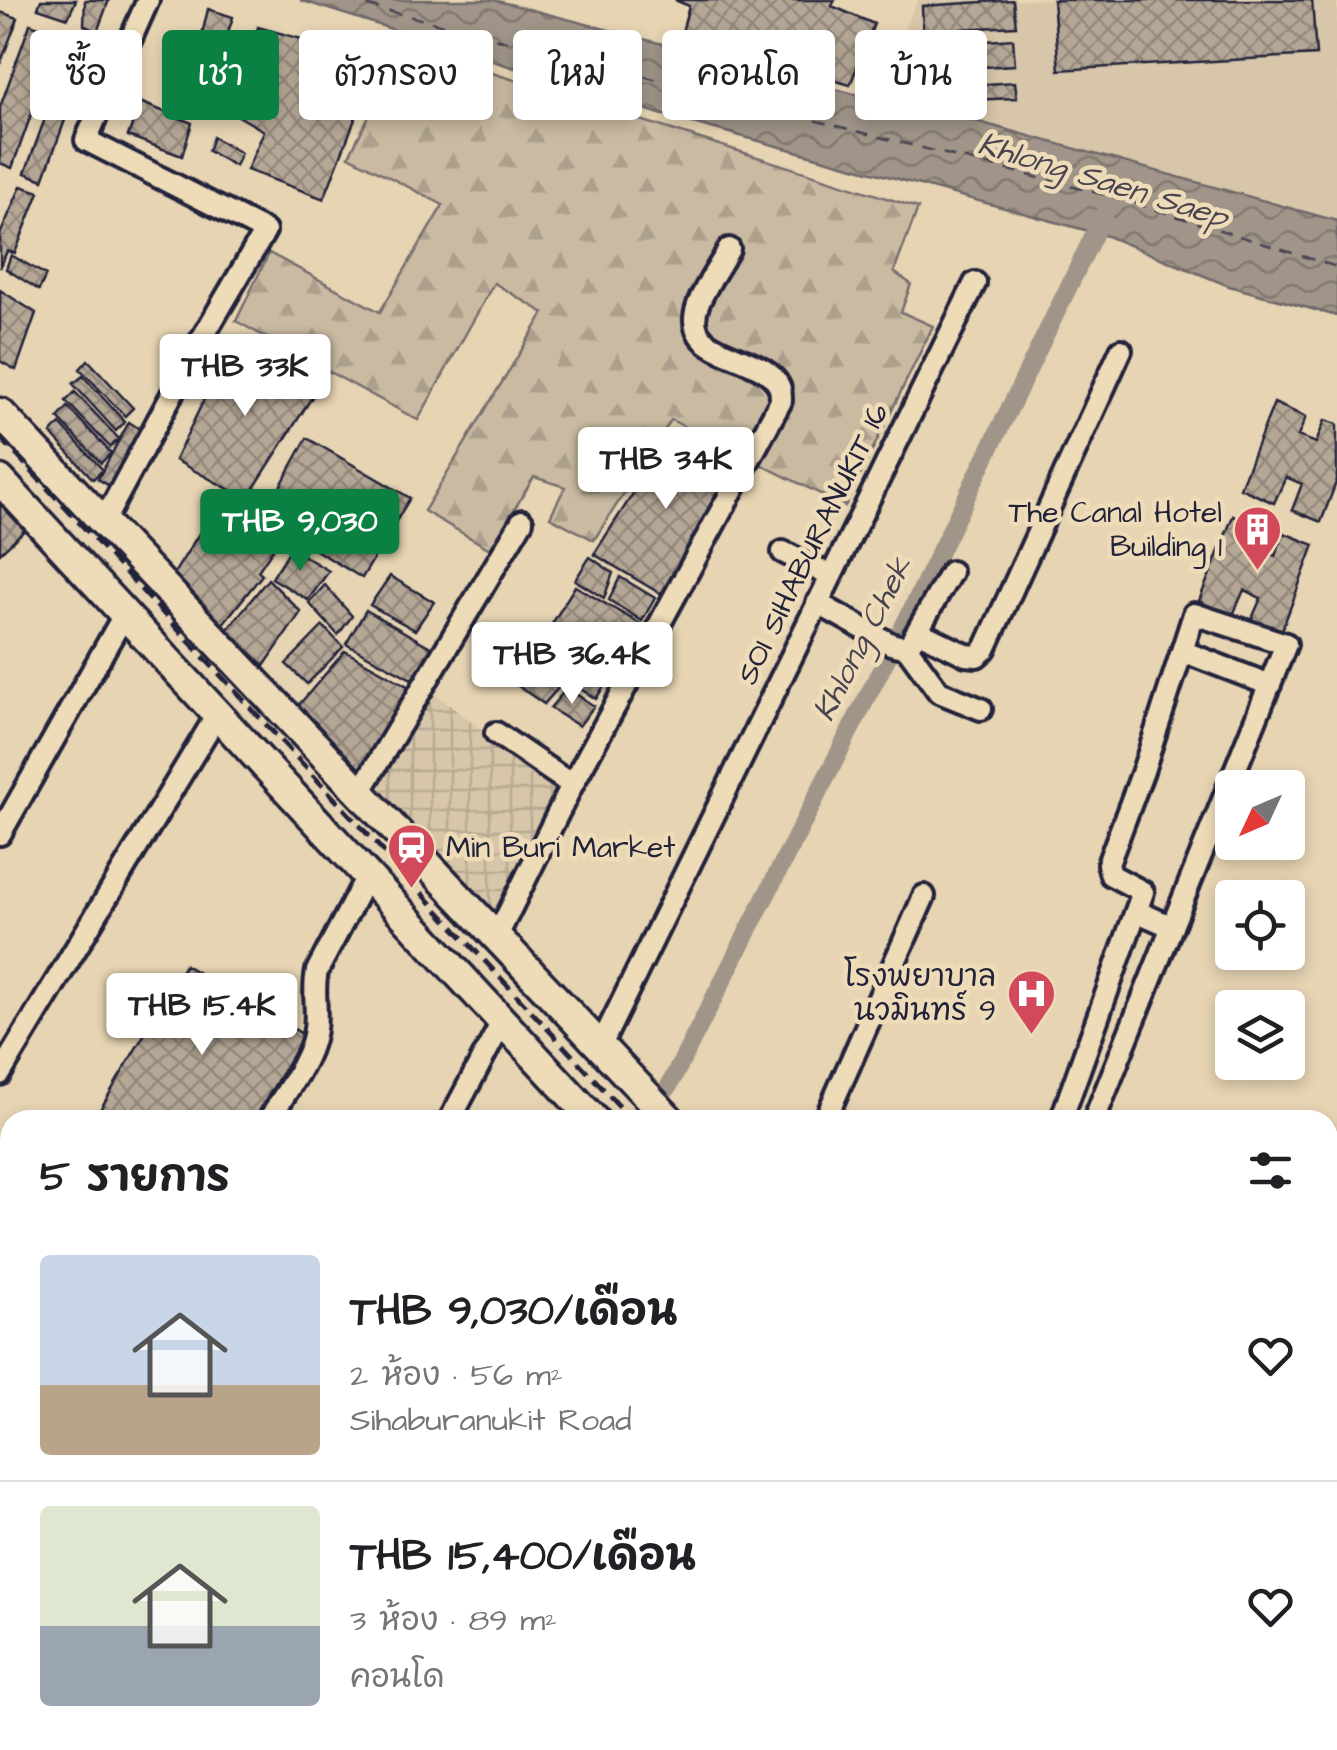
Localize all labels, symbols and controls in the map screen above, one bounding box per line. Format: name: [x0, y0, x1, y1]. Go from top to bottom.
chip: ซื้อ: [30, 30, 142, 120]
chip: เช่า: [162, 30, 279, 120]
chip: ตัวกรอง: [299, 30, 493, 120]
chip: ใหม่: [513, 30, 642, 120]
chip: คอนโด: [662, 30, 835, 120]
chip: บ้าน: [855, 30, 987, 120]
water label: Khlong Saen Saep: [973, 122, 1235, 242]
pin: THB 33K: [153, 334, 337, 419]
text: THB 33K: [182, 344, 308, 389]
street label: SOI SIHABURANUKIT 16: [727, 396, 899, 691]
pin: THB 34K: [574, 427, 758, 512]
text: THB 34K: [600, 437, 732, 482]
pin: THB 9,030: [186, 489, 414, 574]
place label: The Canal Hotel Building 1: [1009, 492, 1222, 569]
text: THB 9,030: [222, 499, 378, 544]
building icon: The Canal Hotel Building 1: [1231, 504, 1283, 572]
water label: Khlong Chek: [802, 548, 925, 729]
pin: THB 36.4K: [458, 622, 686, 707]
text: THB 36.4K: [494, 632, 650, 677]
north arrow: [1215, 770, 1305, 860]
map controls: [1215, 770, 1305, 1080]
station icon: Min Buri Market: [385, 822, 437, 890]
place label: Min Buri Market: [446, 827, 675, 869]
button: locate: [1215, 880, 1305, 970]
place label: โรงพยาบาล นวมินทร์ 9: [844, 956, 996, 1032]
hospital icon: โรงพยาบาล นวมินทร์ 9: [1005, 968, 1057, 1036]
pin: THB 15.4K: [88, 973, 316, 1058]
text: THB 15.4K: [128, 983, 276, 1028]
button: layers: [1215, 990, 1305, 1080]
icon: filters: [1243, 1143, 1298, 1198]
text: 5 รายการ: [40, 1149, 230, 1207]
text: THB 9,030/เดือน: [350, 1283, 677, 1341]
icon: home: [120, 1295, 240, 1415]
icon: heart: [1243, 1328, 1298, 1383]
text: 2 ห้อง · 56 m²: [350, 1353, 563, 1398]
text: Sihaburanukit Road: [350, 1398, 632, 1443]
text: THB 15,400/เดือน: [350, 1528, 696, 1586]
icon: home: [120, 1546, 240, 1666]
icon: heart: [1243, 1579, 1298, 1634]
text: 3 ห้อง · 89 m²: [350, 1598, 557, 1643]
text: คอนโด: [350, 1655, 444, 1700]

